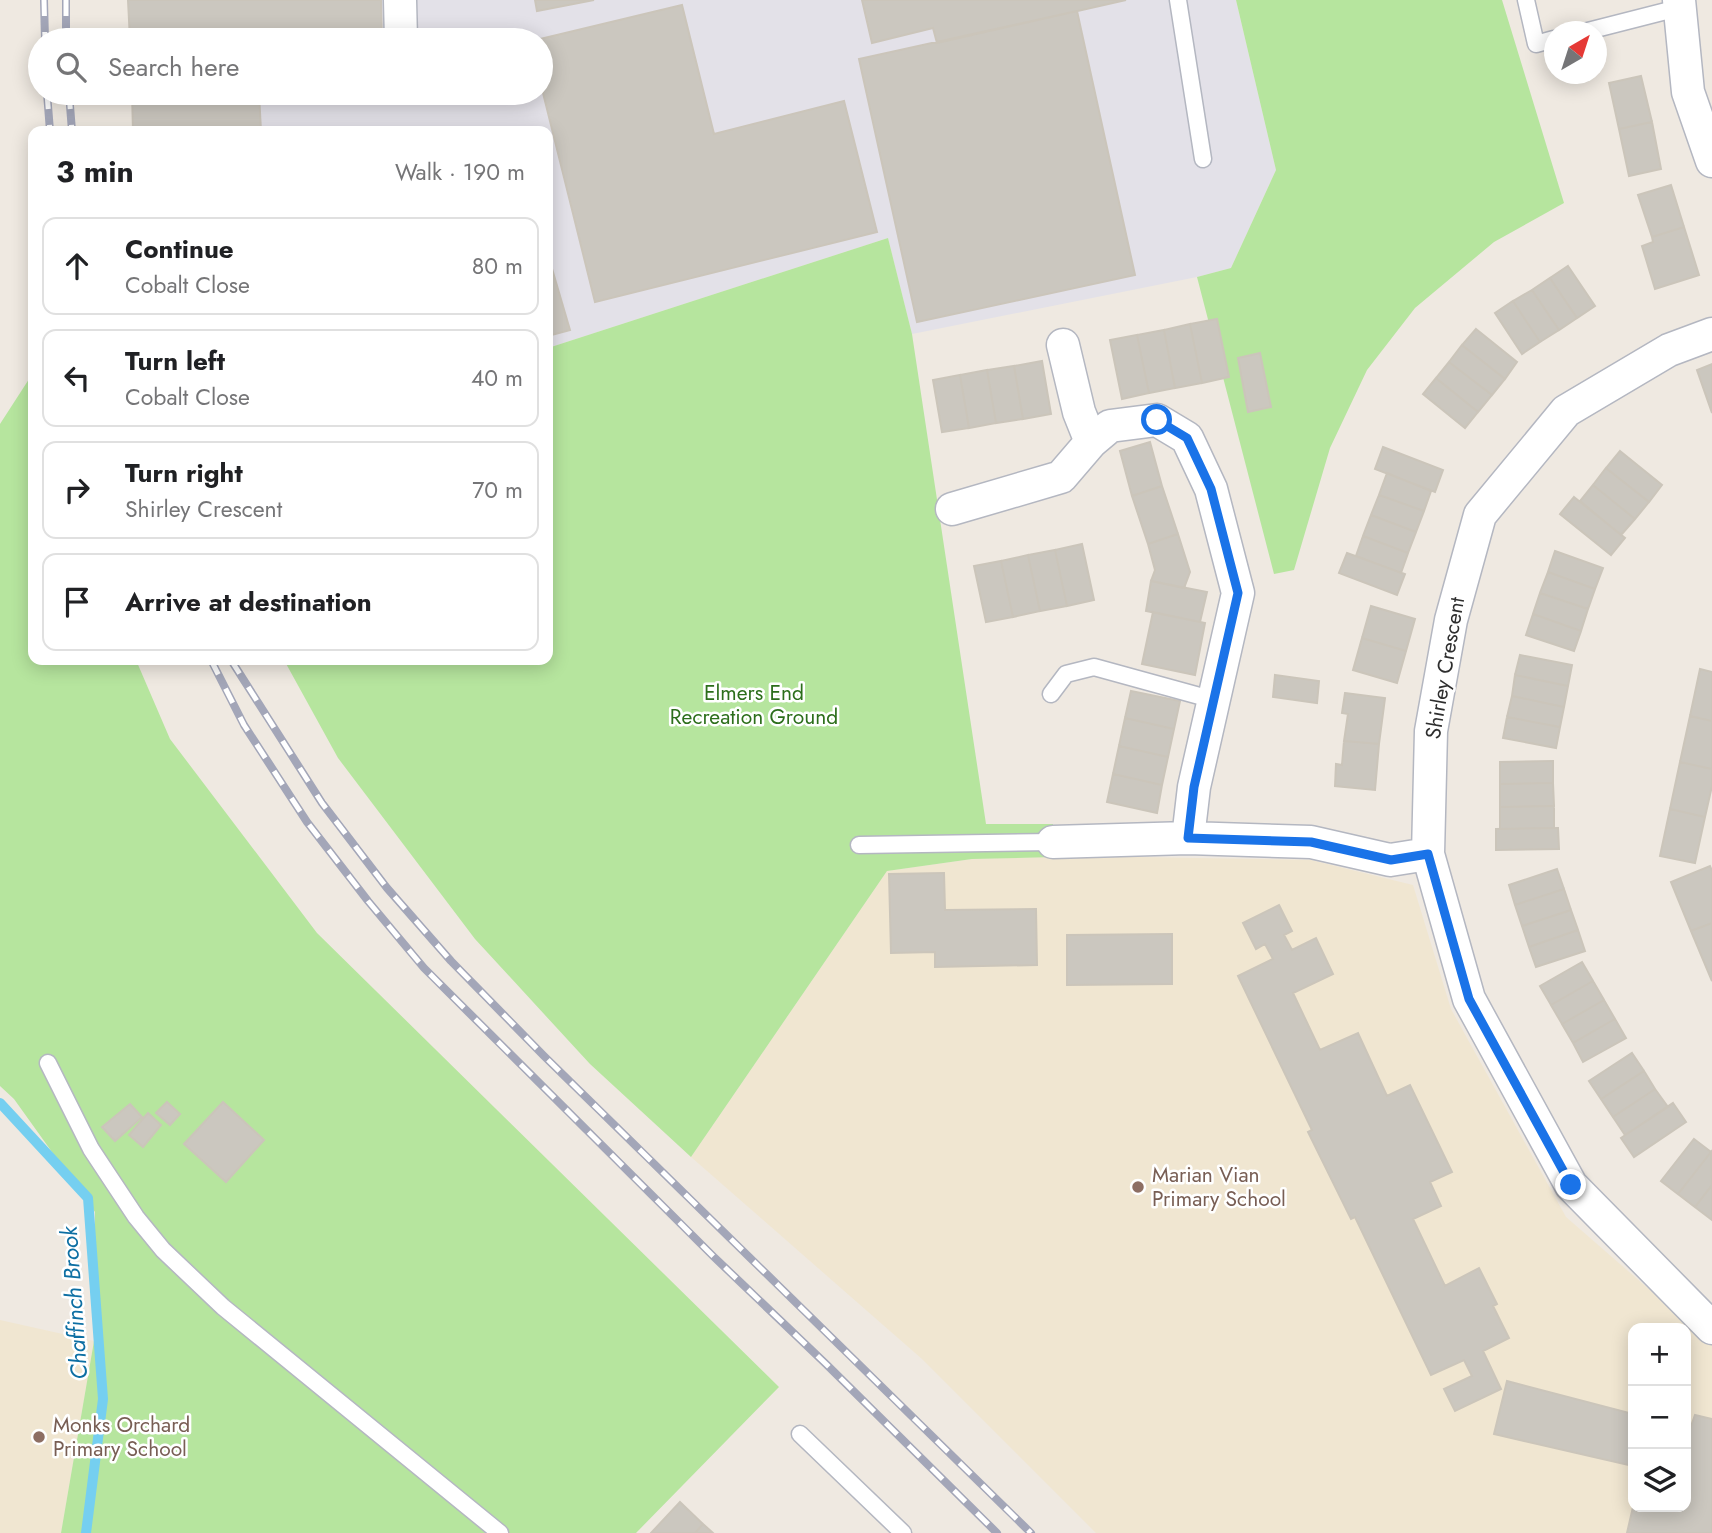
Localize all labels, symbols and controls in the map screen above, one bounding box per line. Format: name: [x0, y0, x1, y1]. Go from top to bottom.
north arrow: [1544, 21, 1607, 84]
search box: [28, 28, 553, 105]
icon: search: [52, 48, 90, 86]
text: Search here: [108, 48, 240, 86]
text: 3 min: [56, 150, 134, 193]
text: Walk · 190 m: [395, 155, 525, 189]
text: Continue: [125, 230, 234, 268]
icon: ahead: [58, 247, 96, 285]
text: 80 m: [472, 249, 523, 283]
text: Cobalt Close: [125, 268, 250, 302]
text: Turn left: [125, 342, 225, 380]
icon: left: [58, 359, 96, 397]
text: 40 m: [471, 361, 523, 395]
text: Cobalt Close: [125, 380, 250, 414]
route start: [1141, 404, 1172, 435]
text: Turn right: [125, 454, 243, 492]
icon: right: [58, 471, 96, 509]
text: 70 m: [472, 473, 523, 507]
text: Shirley Crescent: [125, 492, 282, 526]
icon: arrive: [58, 583, 96, 621]
text: Arrive at destination: [125, 583, 372, 621]
street label: Shirley Crescent: [1418, 595, 1472, 741]
park label: Elmers End Recreation Ground: [670, 678, 838, 732]
place label: Marian Vian Primary School: [1152, 1160, 1286, 1214]
route end: [1555, 1169, 1586, 1200]
marker: Marian Vian Primary School: [1130, 1179, 1146, 1195]
water label: Chaffinch Brook: [52, 1224, 96, 1381]
map controls: [1628, 1323, 1691, 1512]
button: +: [1628, 1323, 1691, 1386]
button: −: [1628, 1386, 1691, 1449]
place label: Monks Orchard Primary School: [53, 1410, 190, 1464]
marker: Monks Orchard Primary School: [31, 1429, 47, 1445]
button: layers: [1628, 1449, 1691, 1512]

